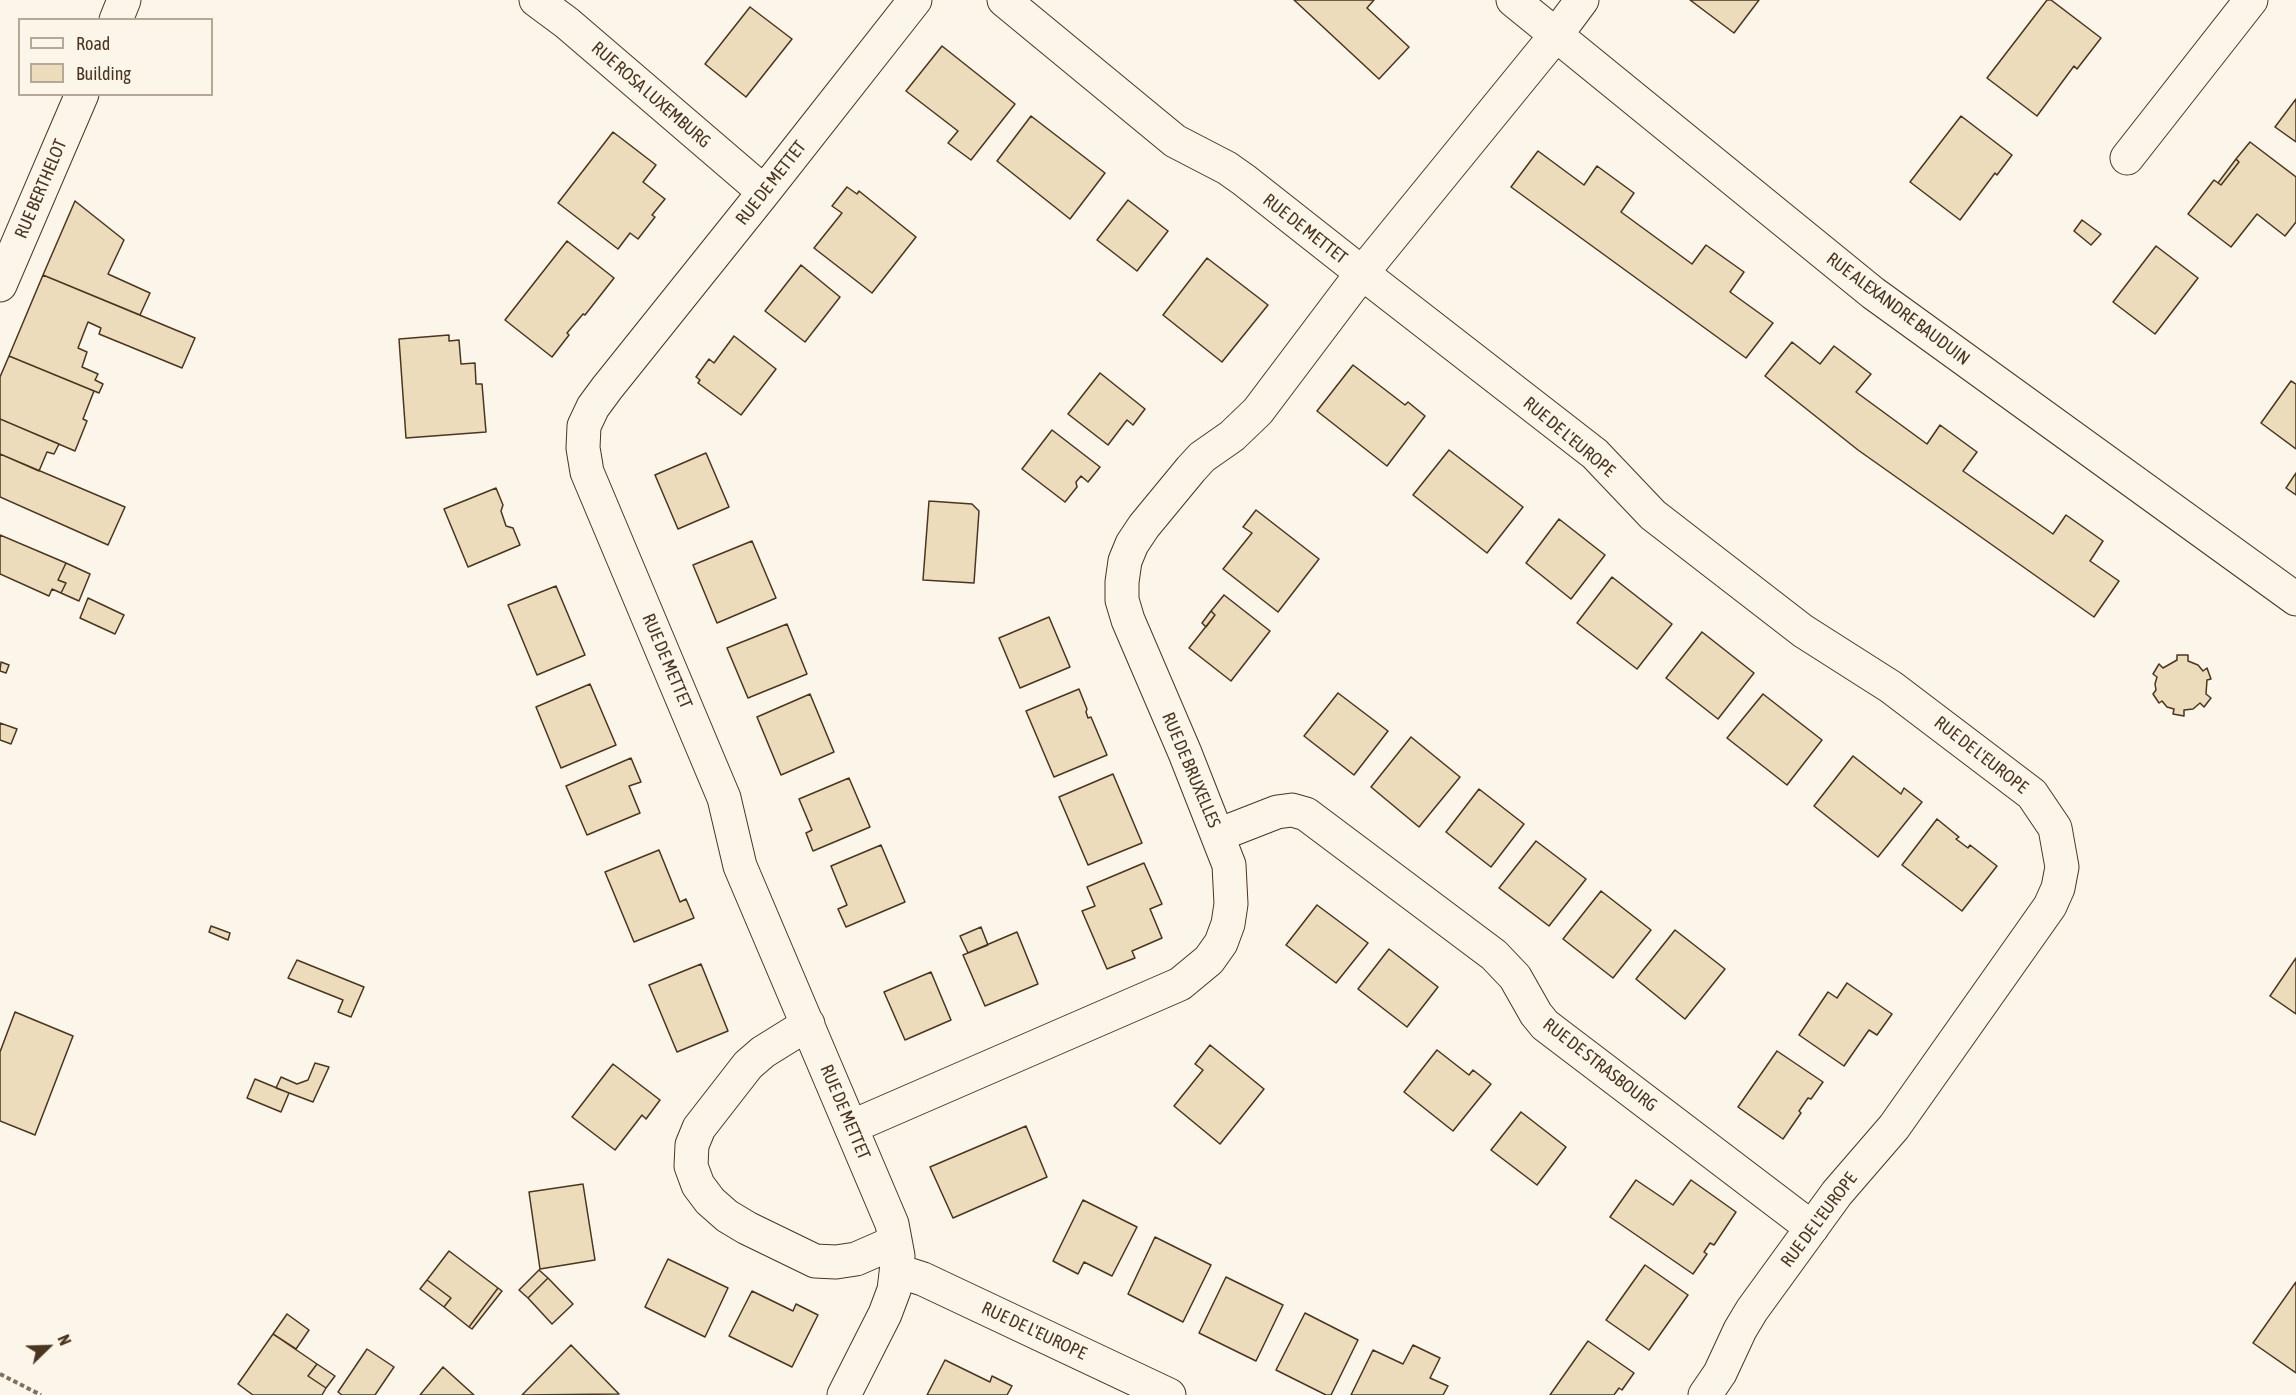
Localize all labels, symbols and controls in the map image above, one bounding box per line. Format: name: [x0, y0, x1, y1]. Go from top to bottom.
legend: [18, 18, 213, 96]
text: Road: [76, 33, 110, 54]
street label: RUE ROSA LUXEMBURG: [587, 37, 715, 153]
text: Building: [76, 63, 131, 84]
street label: RUE BERTHELOT: [10, 136, 72, 242]
street label: RUE DE METTET: [731, 137, 811, 229]
street label: RUE DE METTET: [1259, 189, 1351, 269]
street label: RUE ALEXANDRE BAUDUIN: [1822, 248, 1974, 370]
street label: RUE DE L'EUROPE: [1519, 392, 1619, 482]
street label: RUE DE METTET: [637, 610, 697, 712]
street label: RUE DE BRUXELLES: [1157, 709, 1225, 831]
street label: RUE DE L'EUROPE: [1930, 712, 2032, 798]
street label: RUE DE STRASBOURG: [1539, 1014, 1661, 1116]
street label: RUE DE METTET: [815, 1061, 875, 1163]
street label: RUE DE L'EUROPE: [1776, 1168, 1862, 1272]
street label: RUE DE L'EUROPE: [978, 1297, 1090, 1365]
north arrow: [18, 1317, 78, 1377]
text: N: [54, 1332, 75, 1348]

